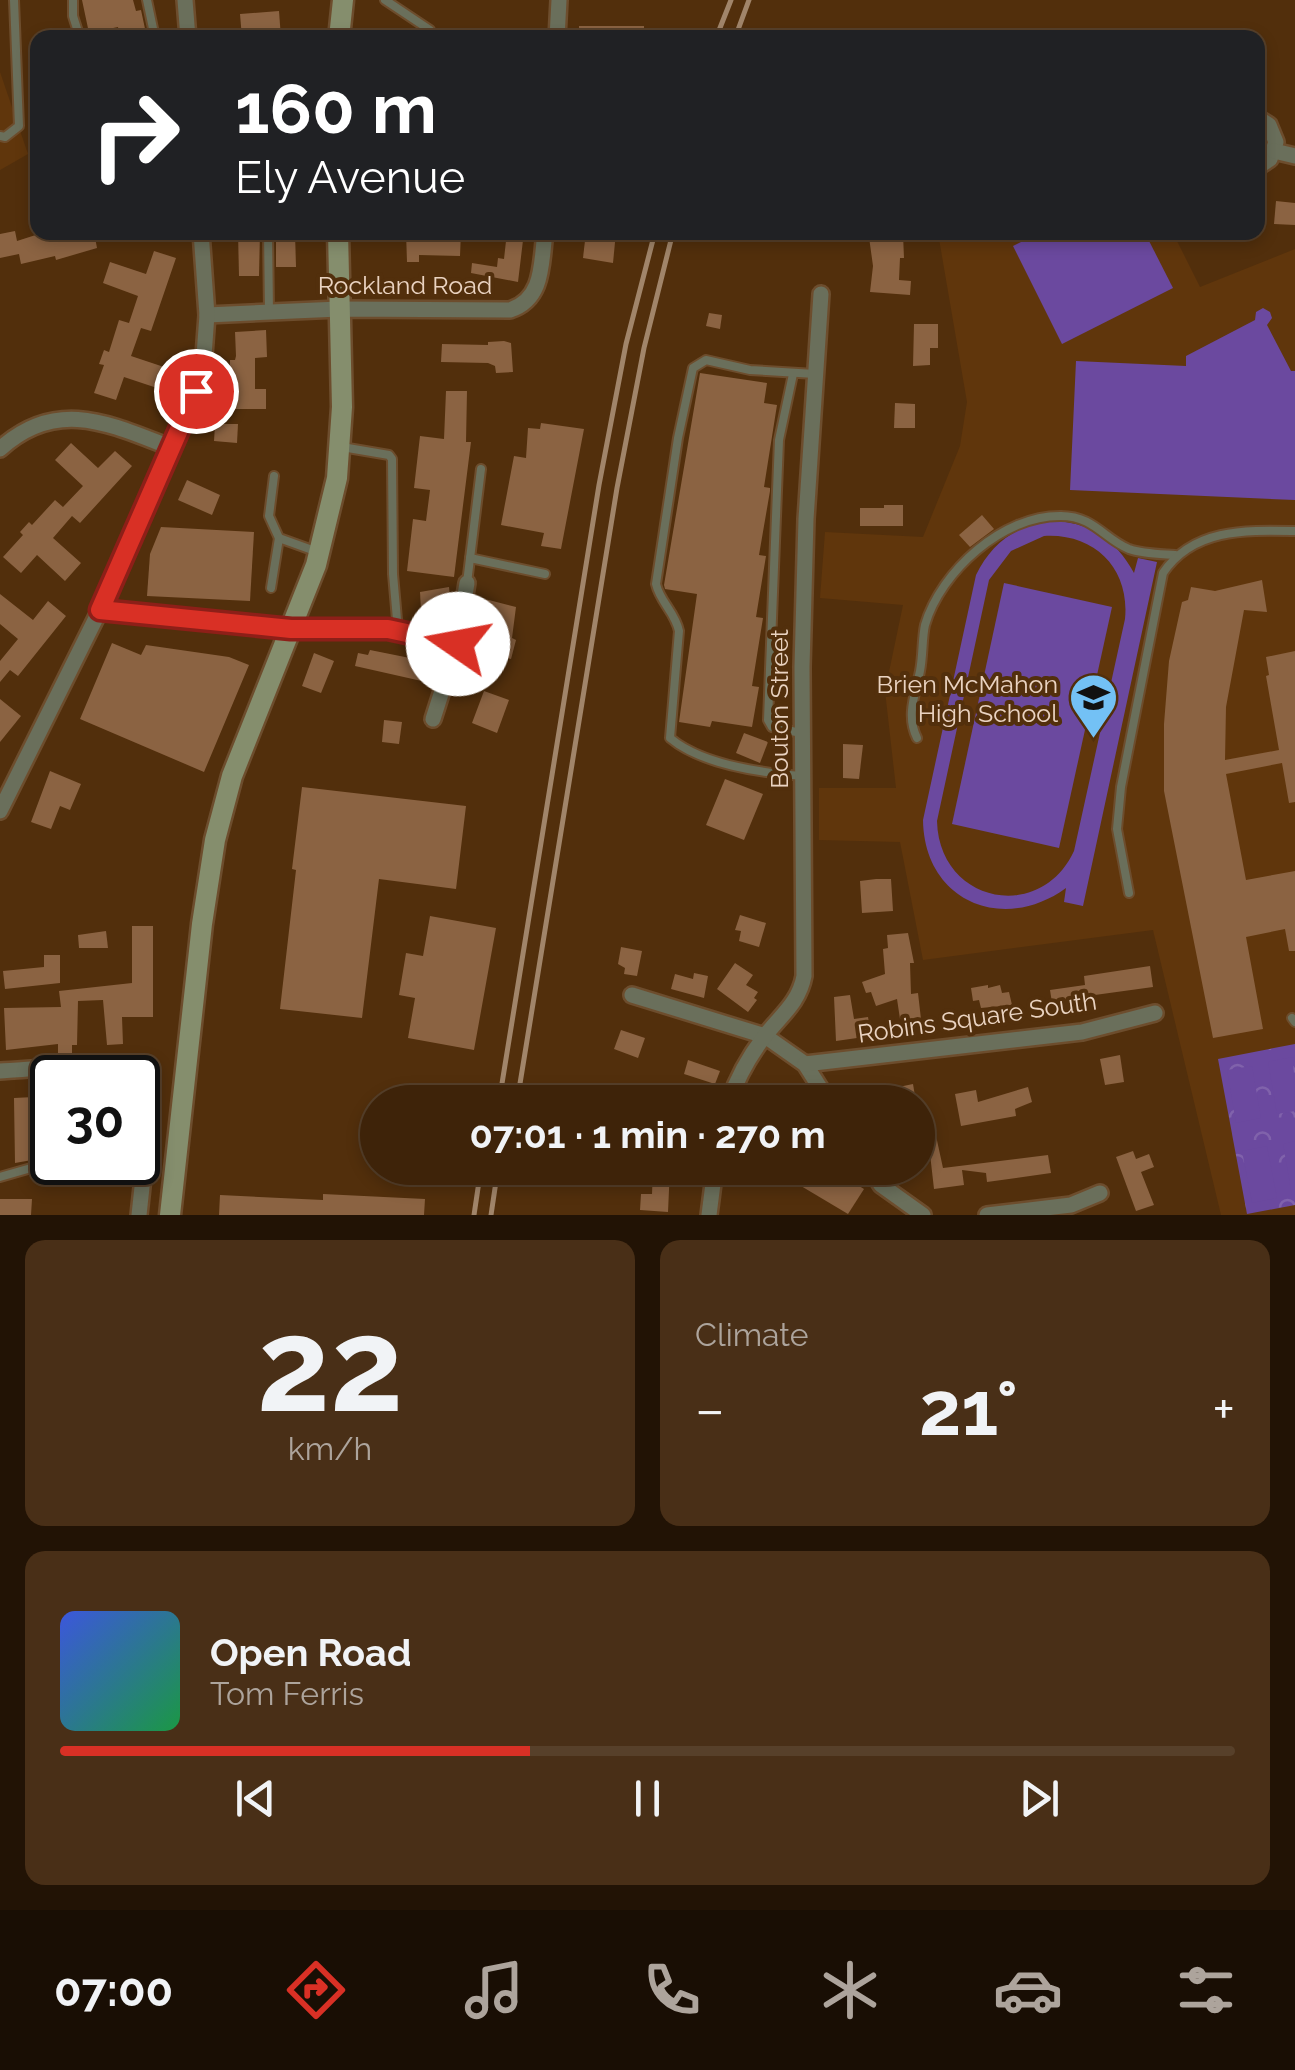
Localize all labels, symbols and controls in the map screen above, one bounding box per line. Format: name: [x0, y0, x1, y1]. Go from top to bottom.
text: 160 m: [235, 67, 437, 149]
icon: right: [70, 70, 200, 200]
text: Ely Avenue: [235, 151, 465, 204]
street label: Rockland Road: [318, 270, 492, 300]
pin: [154, 349, 239, 434]
icon: arrive: [169, 364, 224, 419]
position arrow: [406, 592, 510, 696]
street label: Bouton Street: [764, 629, 794, 789]
place label: Brien McMahon High School: [877, 669, 1058, 728]
school or university icon: Brien McMahon High School: [1067, 672, 1119, 740]
street label: Robins Square South: [856, 985, 1098, 1049]
speed limit sign: 30: [30, 1055, 160, 1185]
text: 07:01 · 1 min · 270 m: [469, 1112, 826, 1157]
text: 22: [257, 1289, 403, 1441]
text: Climate: [695, 1316, 809, 1353]
text: 21°: [919, 1364, 1018, 1453]
text: −: [695, 1377, 725, 1442]
text: +: [1212, 1377, 1235, 1442]
text: km/h: [288, 1430, 372, 1467]
text: Open Road: [210, 1630, 411, 1675]
text: Tom Ferris: [210, 1675, 364, 1712]
icon: previous: [228, 1771, 283, 1826]
icon: pause: [620, 1771, 675, 1826]
icon: next: [1012, 1771, 1067, 1826]
icon: directions: [281, 1955, 351, 2025]
icon: music: [459, 1955, 529, 2025]
icon: phone: [637, 1955, 707, 2025]
icon: climate: [815, 1955, 885, 2025]
icon: car: [993, 1955, 1063, 2025]
icon: filters: [1171, 1955, 1241, 2025]
text: 07:00: [54, 1964, 173, 2017]

